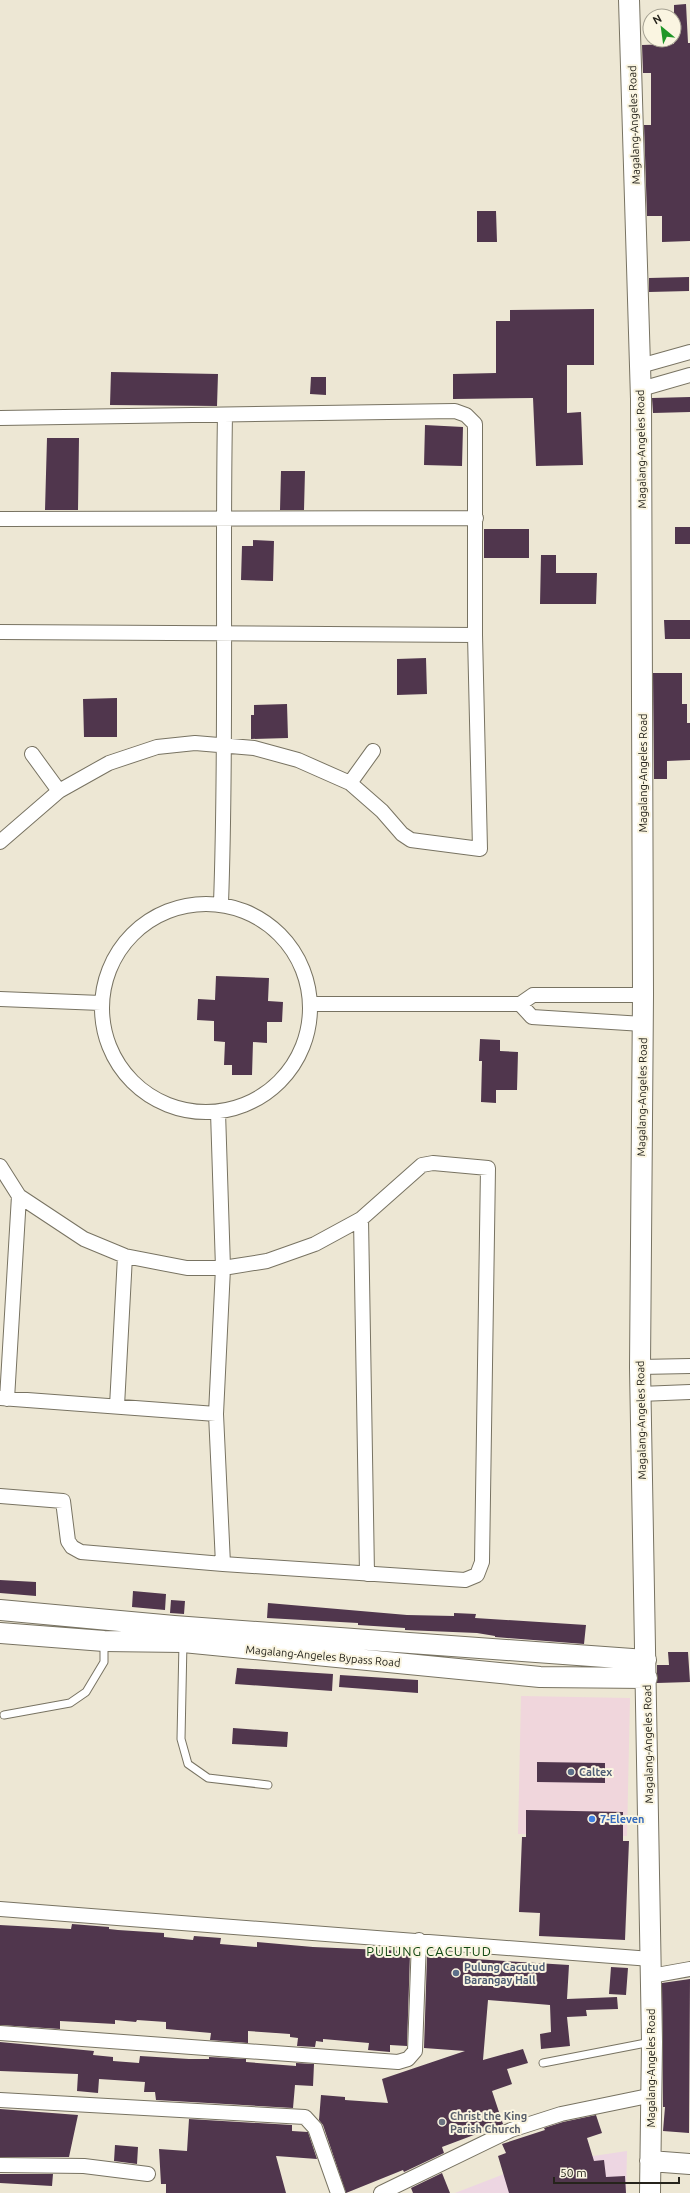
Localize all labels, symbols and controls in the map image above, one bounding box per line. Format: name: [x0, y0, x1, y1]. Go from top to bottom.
north arrow: [642, 8, 682, 48]
text: N: [651, 12, 664, 26]
street label: Magalang-Angeles Road: [626, 65, 642, 185]
street label: Magalang-Angeles Road: [634, 389, 648, 509]
street label: Magalang-Angeles Road: [637, 714, 649, 832]
street label: Magalang-Angeles Road: [635, 1037, 649, 1157]
street label: Magalang-Angeles Road: [634, 1360, 648, 1480]
street label: Magalang-Angeles Bypass Road: [245, 1643, 401, 1669]
street label: Magalang-Angeles Road: [641, 1684, 655, 1804]
place label: Caltex: [579, 1766, 612, 1778]
marker: Caltex: [566, 1767, 576, 1777]
place label: 7-Eleven: [600, 1813, 645, 1825]
marker: 7-Eleven: [587, 1814, 597, 1824]
district label: PULUNG CACUTUD: [366, 1944, 492, 1958]
place label: Pulung Cacutud Barangay Hall: [464, 1961, 545, 1986]
marker: Pulung Cacutud Barangay Hall: [451, 1968, 461, 1978]
street label: Magalang-Angeles Road: [645, 2009, 657, 2127]
place label: Christ the King Parish Church: [450, 2110, 527, 2135]
marker: Christ the King Parish Church: [437, 2117, 447, 2127]
scale bar: [554, 2159, 679, 2185]
text: 50 m: [560, 2166, 587, 2179]

